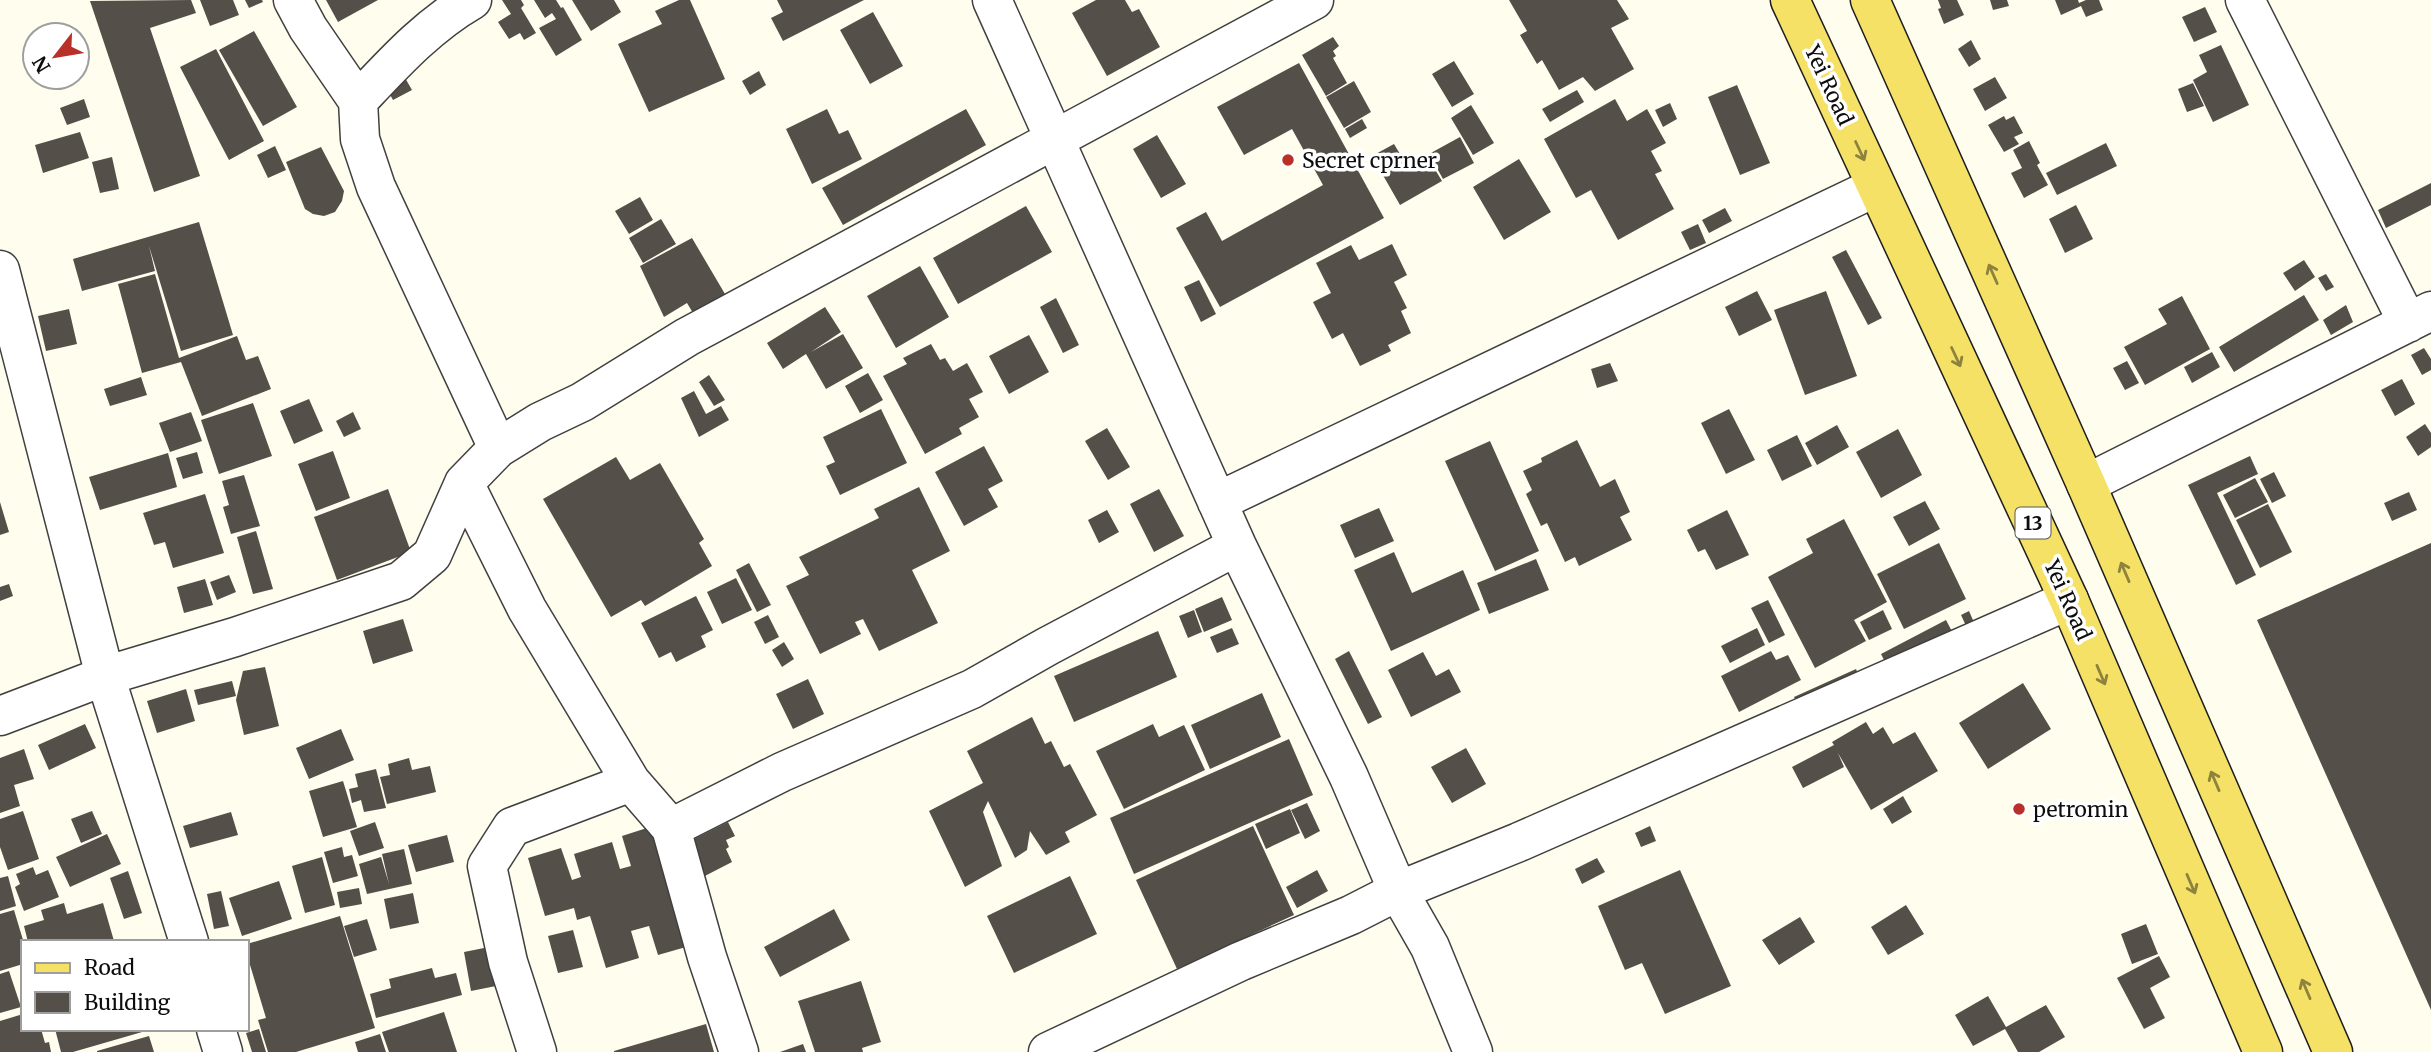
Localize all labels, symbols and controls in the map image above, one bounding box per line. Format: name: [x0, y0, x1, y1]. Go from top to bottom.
north arrow: [21, 21, 91, 91]
street label: Yei Road: [1798, 40, 1859, 130]
text: N: [27, 52, 56, 77]
one-way arrow: [1853, 140, 1867, 161]
place label: Secret cprner: [1302, 147, 1437, 174]
marker: Secret cprner: [1280, 152, 1296, 168]
one-way arrow: [1986, 264, 1999, 286]
one-way arrow: [1950, 346, 1963, 367]
road number: 13: [2016, 508, 2050, 538]
street label: Yei Road: [2038, 555, 2098, 645]
one-way arrow: [2118, 562, 2131, 583]
one-way arrow: [2095, 664, 2108, 686]
one-way arrow: [2208, 770, 2221, 792]
place label: petromin: [2033, 796, 2128, 823]
marker: petromin: [2011, 801, 2027, 817]
one-way arrow: [2185, 873, 2198, 895]
legend: [21, 940, 248, 1031]
text: Road: [84, 954, 135, 981]
one-way arrow: [2299, 979, 2312, 1001]
text: Building: [84, 989, 171, 1016]

